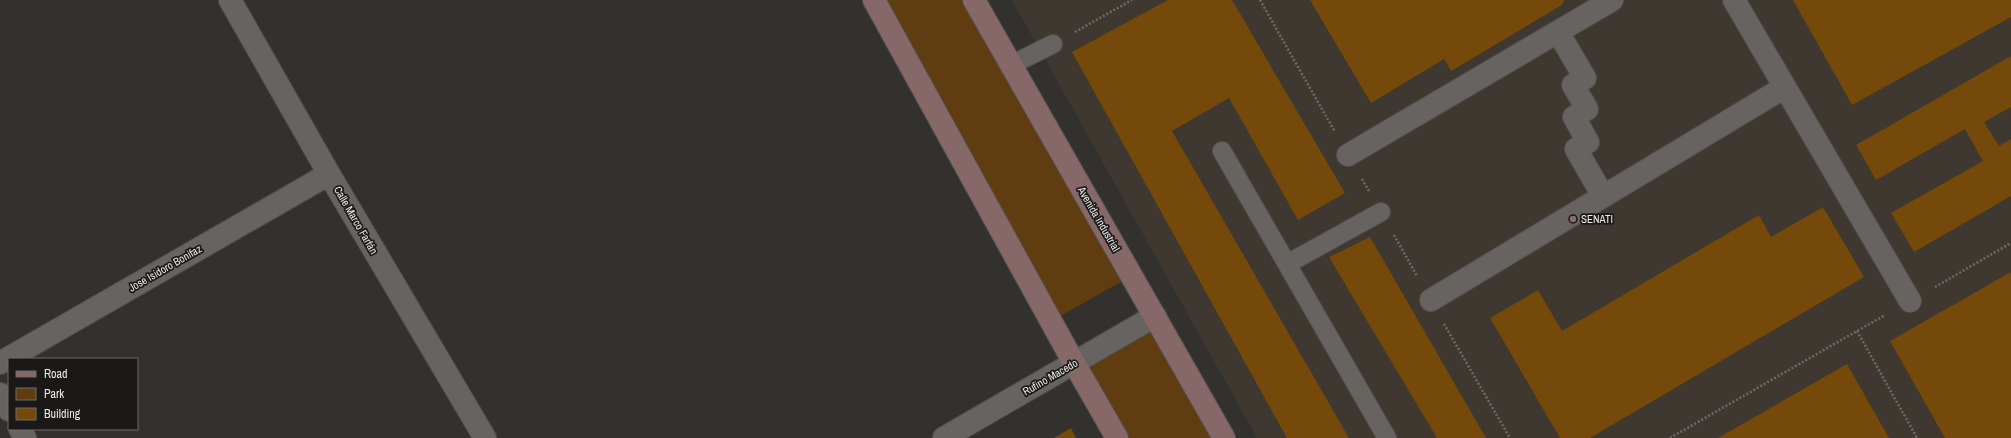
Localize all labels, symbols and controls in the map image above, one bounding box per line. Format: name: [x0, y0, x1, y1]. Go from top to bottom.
street label: Calle Marco Farfán: [331, 183, 381, 257]
street label: Avenida Industrial: [1074, 183, 1123, 254]
place label: SENATI: [1581, 212, 1613, 226]
marker: SENATI: [1568, 214, 1578, 224]
street label: Jose Isidoro Bonifaz: [126, 241, 205, 295]
street label: Rufino Macedo: [1020, 356, 1080, 398]
legend: [8, 358, 138, 430]
text: Road: [44, 366, 68, 382]
text: Park: [44, 386, 64, 402]
text: Building: [44, 406, 81, 422]

